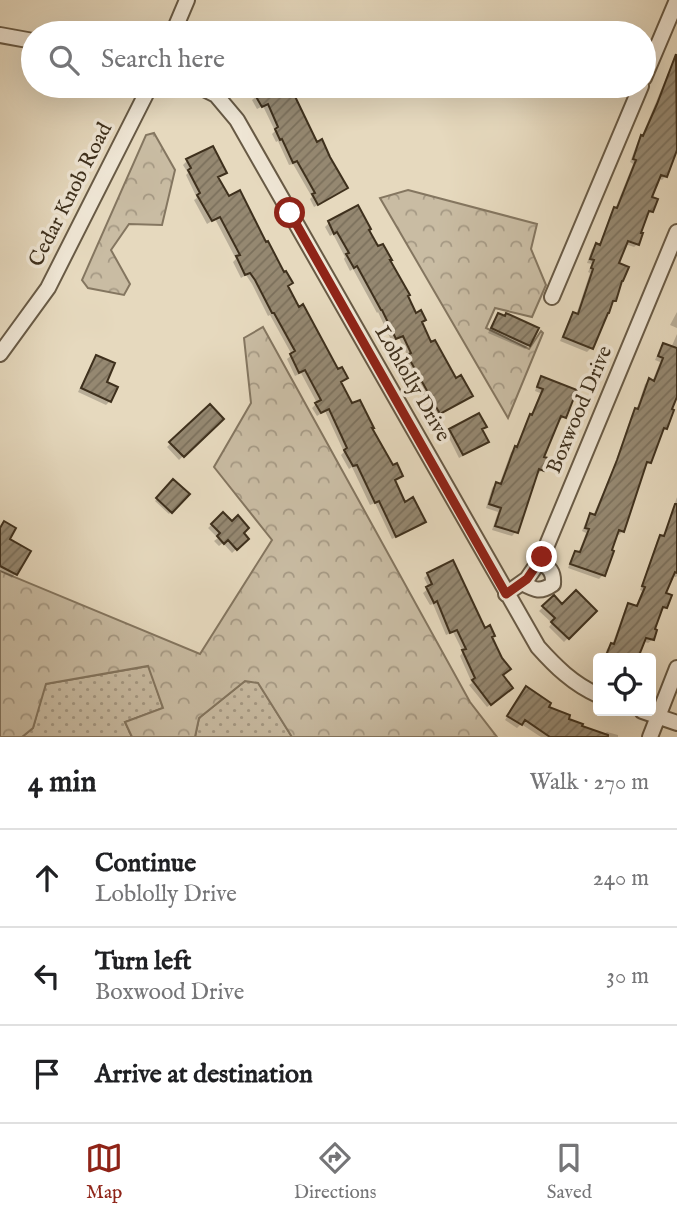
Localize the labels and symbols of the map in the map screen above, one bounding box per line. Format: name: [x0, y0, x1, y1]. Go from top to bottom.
street label: Cedar Knob Road: [23, 118, 119, 272]
route start: [274, 197, 305, 228]
street label: Loblolly Drive: [368, 321, 456, 447]
street label: Boxwood Drive: [541, 342, 619, 478]
route end: [526, 541, 557, 572]

